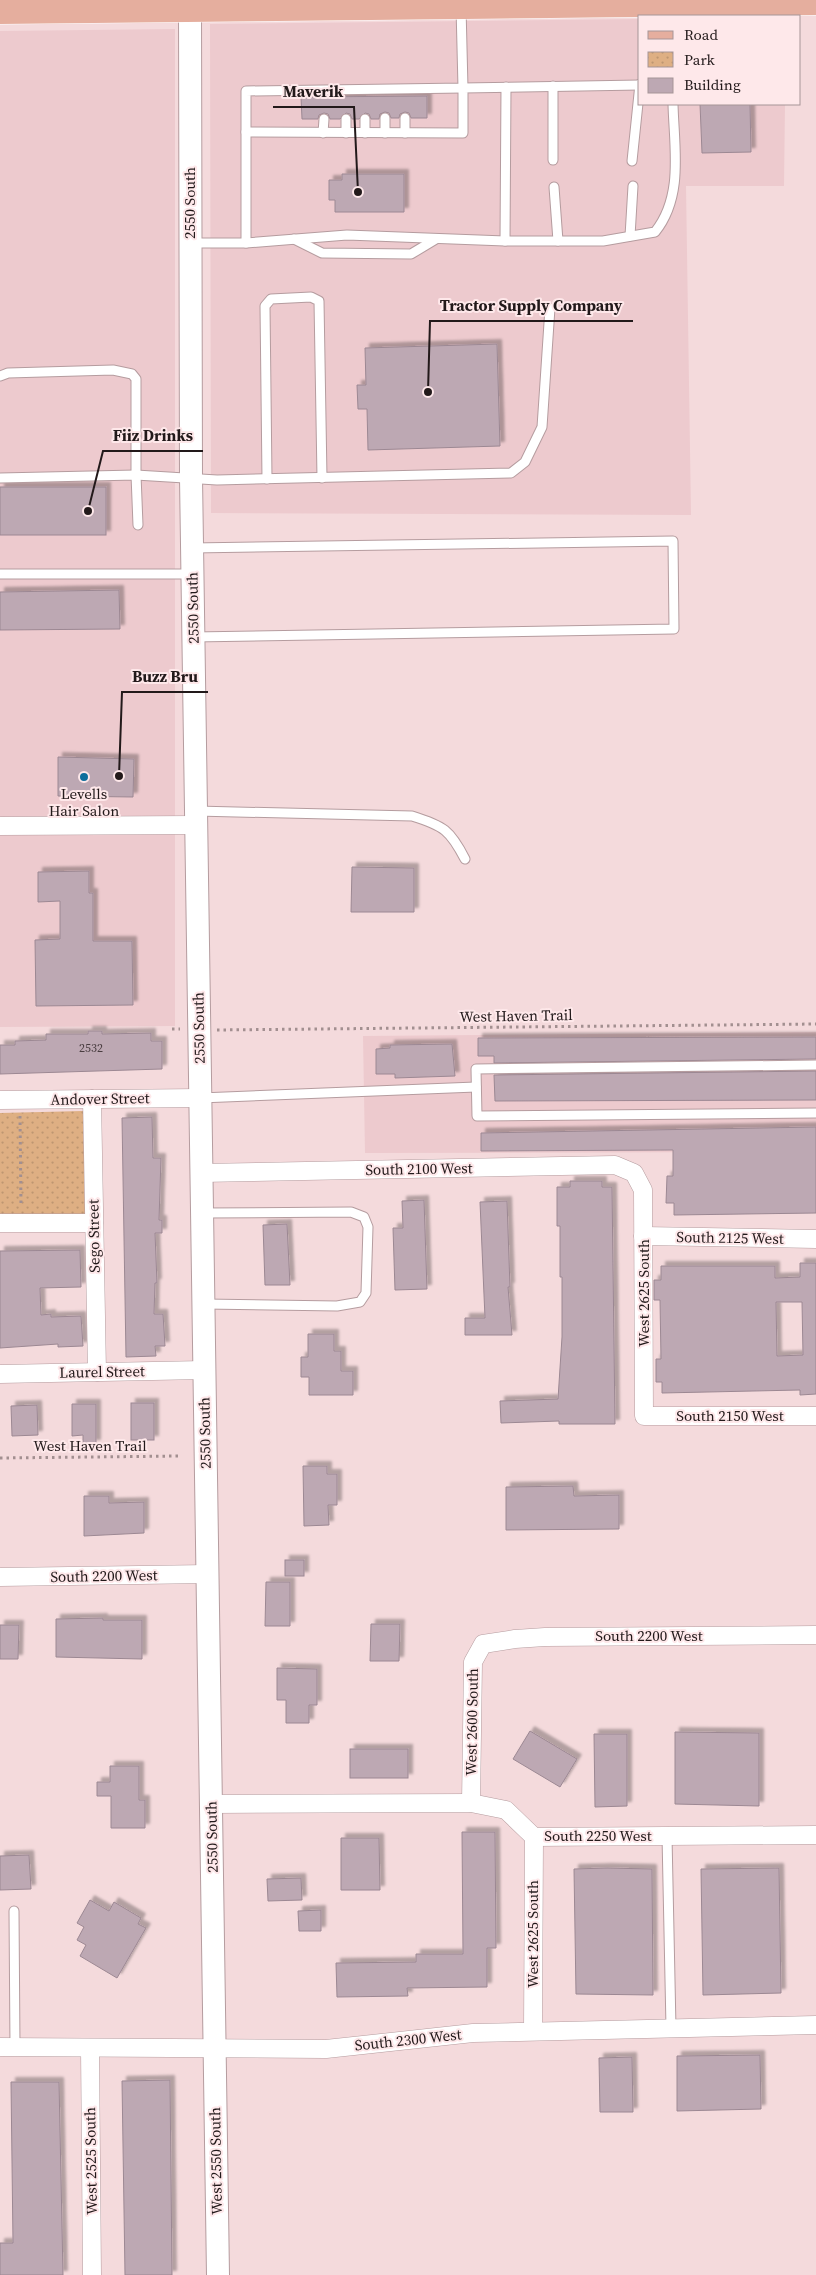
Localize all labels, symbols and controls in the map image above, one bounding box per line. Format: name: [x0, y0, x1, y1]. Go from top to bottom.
legend: [638, 15, 801, 105]
text: Road: [684, 24, 718, 45]
text: Park: [684, 49, 716, 70]
text: Building: [684, 74, 741, 95]
callout: Maverik: [273, 76, 354, 107]
text: Maverik: [283, 80, 344, 102]
street label: 2550 South: [179, 167, 200, 239]
callout: Tractor Supply Company: [430, 290, 633, 321]
text: Tractor Supply Company: [440, 294, 623, 316]
callout: Fiiz Drinks: [103, 420, 203, 451]
text: Fiiz Drinks: [113, 424, 193, 446]
street label: 2550 South: [181, 572, 204, 644]
callout: Buzz Bru: [122, 661, 208, 692]
text: Buzz Bru: [132, 665, 198, 687]
marker: Levells Hair Salon: [78, 771, 90, 783]
place label: Levells Hair Salon: [49, 783, 119, 821]
street label: 2550 South: [187, 992, 210, 1064]
street label: West Haven Trail: [459, 1004, 573, 1027]
house number: 2532: [79, 1040, 103, 1056]
street label: Andover Street: [50, 1087, 150, 1110]
street label: South 2100 West: [365, 1157, 473, 1180]
street label: Sego Street: [82, 1199, 105, 1273]
street label: South 2125 West: [676, 1226, 784, 1249]
street label: West 2625 South: [633, 1239, 654, 1347]
street label: Laurel Street: [59, 1360, 145, 1383]
street label: 2550 South: [193, 1397, 216, 1469]
street label: South 2150 West: [676, 1405, 784, 1426]
street label: West Haven Trail: [33, 1435, 147, 1456]
street label: South 2200 West: [50, 1564, 158, 1587]
street label: South 2200 West: [595, 1625, 703, 1646]
street label: West 2600 South: [460, 1668, 483, 1776]
street label: 2550 South: [200, 1801, 223, 1873]
street label: South 2250 West: [544, 1825, 652, 1846]
street label: West 2625 South: [522, 1880, 543, 1988]
street label: South 2300 West: [353, 2023, 463, 2056]
street label: West 2525 South: [79, 2107, 102, 2215]
street label: West 2550 South: [204, 2107, 227, 2215]

